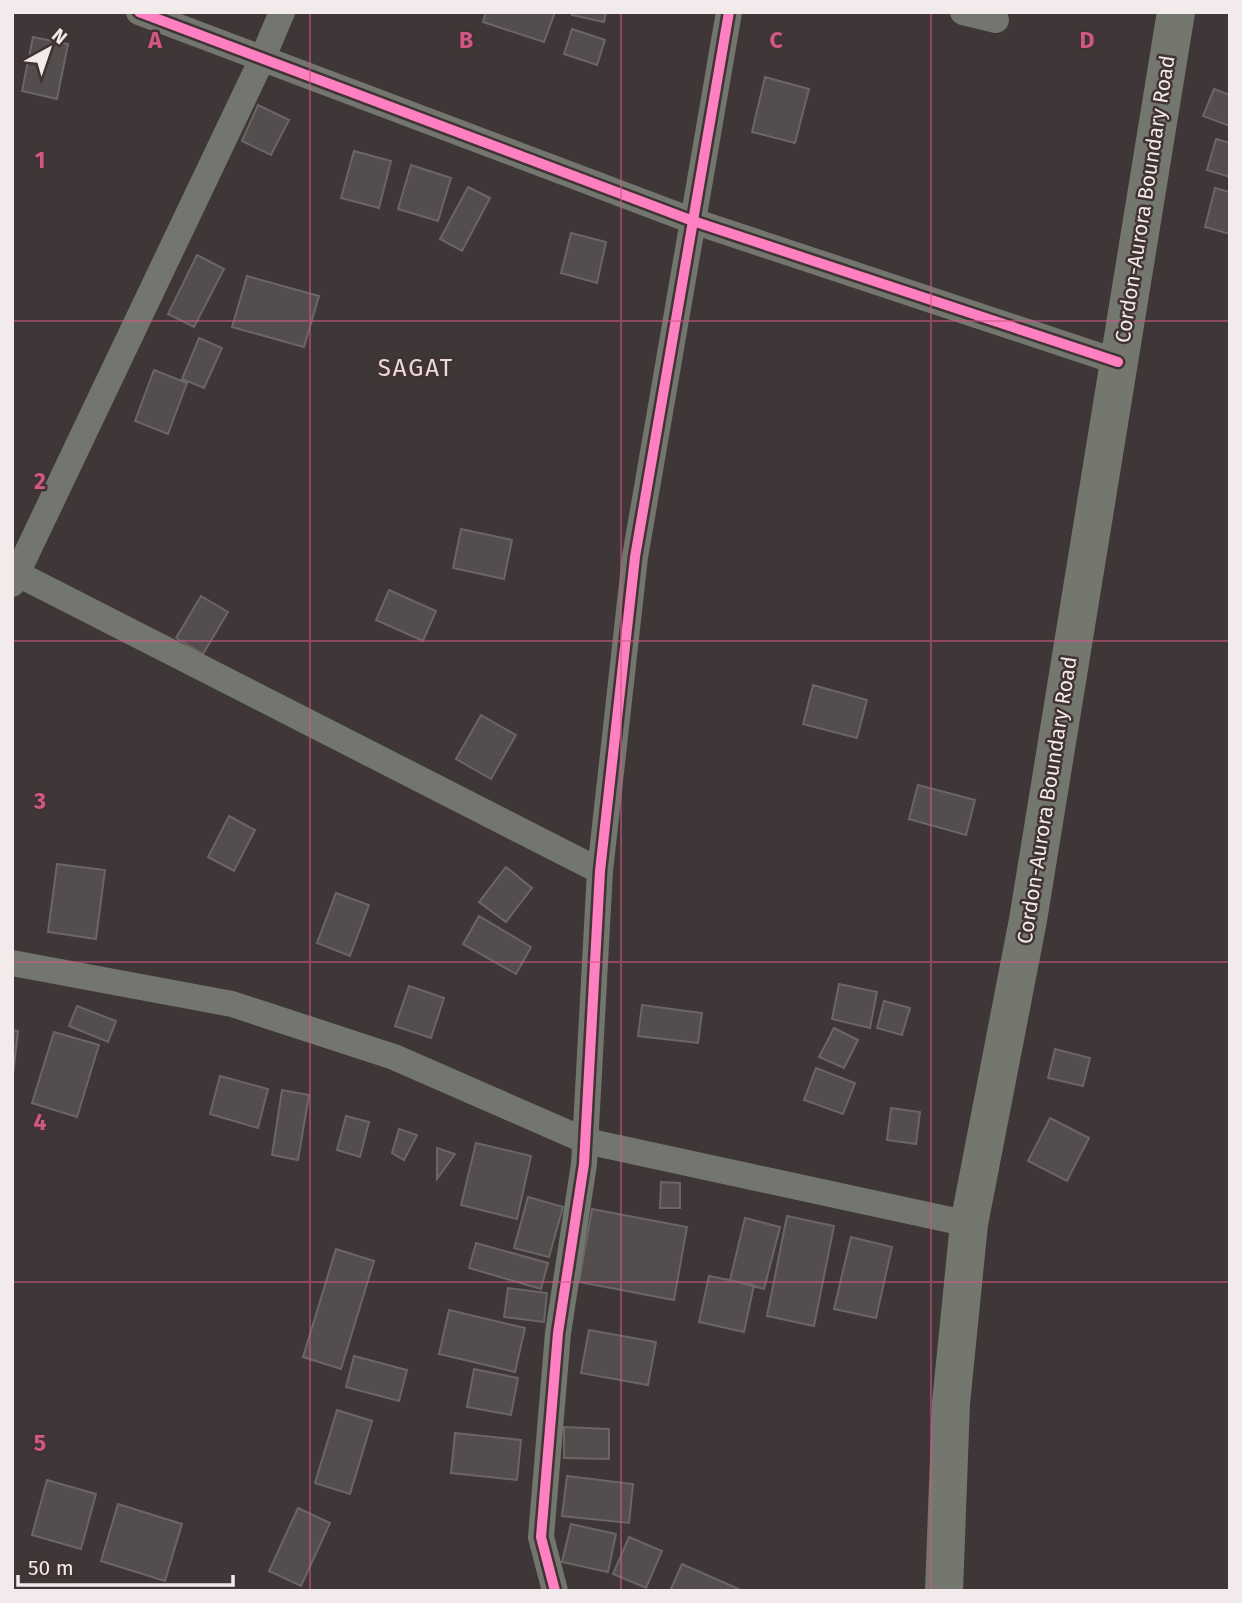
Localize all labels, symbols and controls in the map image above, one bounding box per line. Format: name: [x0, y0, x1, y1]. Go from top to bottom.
north arrow: [14, 14, 84, 84]
text: N: [47, 23, 72, 49]
text: A: [147, 26, 162, 54]
text: B: [459, 26, 473, 54]
text: C: [769, 26, 783, 54]
text: D: [1080, 26, 1095, 54]
street label: Cordon-Aurora Boundary Road: [1109, 53, 1181, 345]
text: 1: [35, 146, 45, 174]
district label: SAGAT: [378, 354, 454, 382]
text: 2: [34, 467, 46, 495]
street label: Cordon-Aurora Boundary Road: [1011, 654, 1083, 946]
text: 3: [33, 787, 46, 815]
text: 4: [34, 1108, 47, 1136]
text: 5: [34, 1429, 46, 1457]
scale bar: [18, 1544, 233, 1588]
text: 50 m: [28, 1555, 74, 1581]

